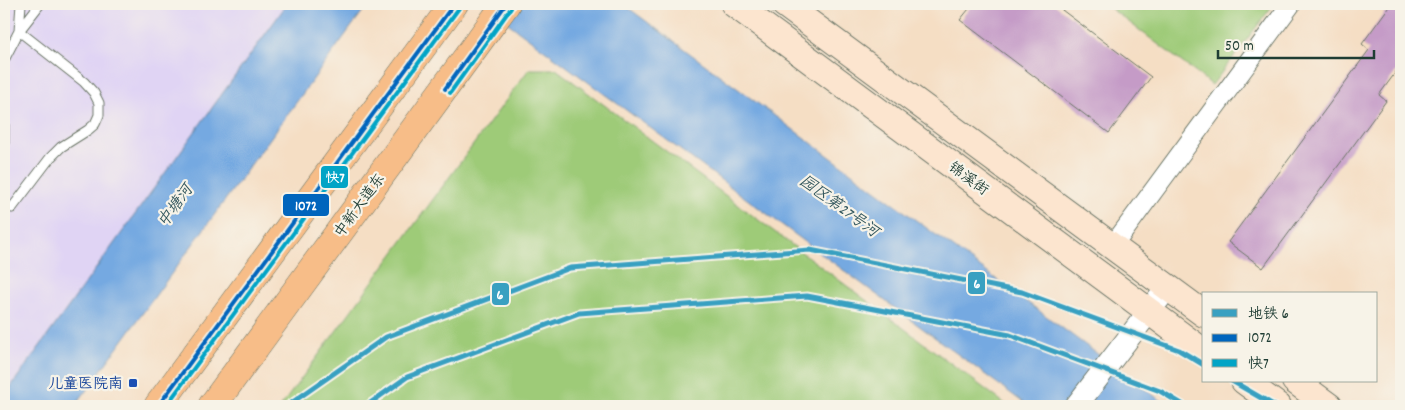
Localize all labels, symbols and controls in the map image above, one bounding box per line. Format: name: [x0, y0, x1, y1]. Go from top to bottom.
scale bar: [1218, 28, 1374, 60]
text: 50 m: [1225, 36, 1254, 58]
street label: 锦溪街: [943, 157, 992, 202]
line badge: 快7: [320, 165, 349, 189]
text: 快7: [325, 169, 345, 189]
street label: 中新大道东: [330, 169, 392, 243]
water label: 园区第27号河: [794, 170, 885, 245]
water label: 中塘河: [153, 178, 201, 233]
line badge: 1072: [282, 193, 330, 217]
text: 1072: [295, 197, 317, 217]
line badge: 6: [967, 271, 986, 295]
text: 6: [974, 275, 981, 295]
line badge: 6: [491, 282, 510, 306]
text: 6: [497, 286, 504, 306]
legend: [1202, 292, 1378, 382]
text: 地铁 6: [1248, 304, 1289, 326]
text: 1072: [1248, 328, 1272, 350]
text: 快7: [1248, 354, 1269, 376]
place label: 儿童医院南: [48, 374, 123, 396]
marker: 儿童医院南: [127, 377, 139, 389]

